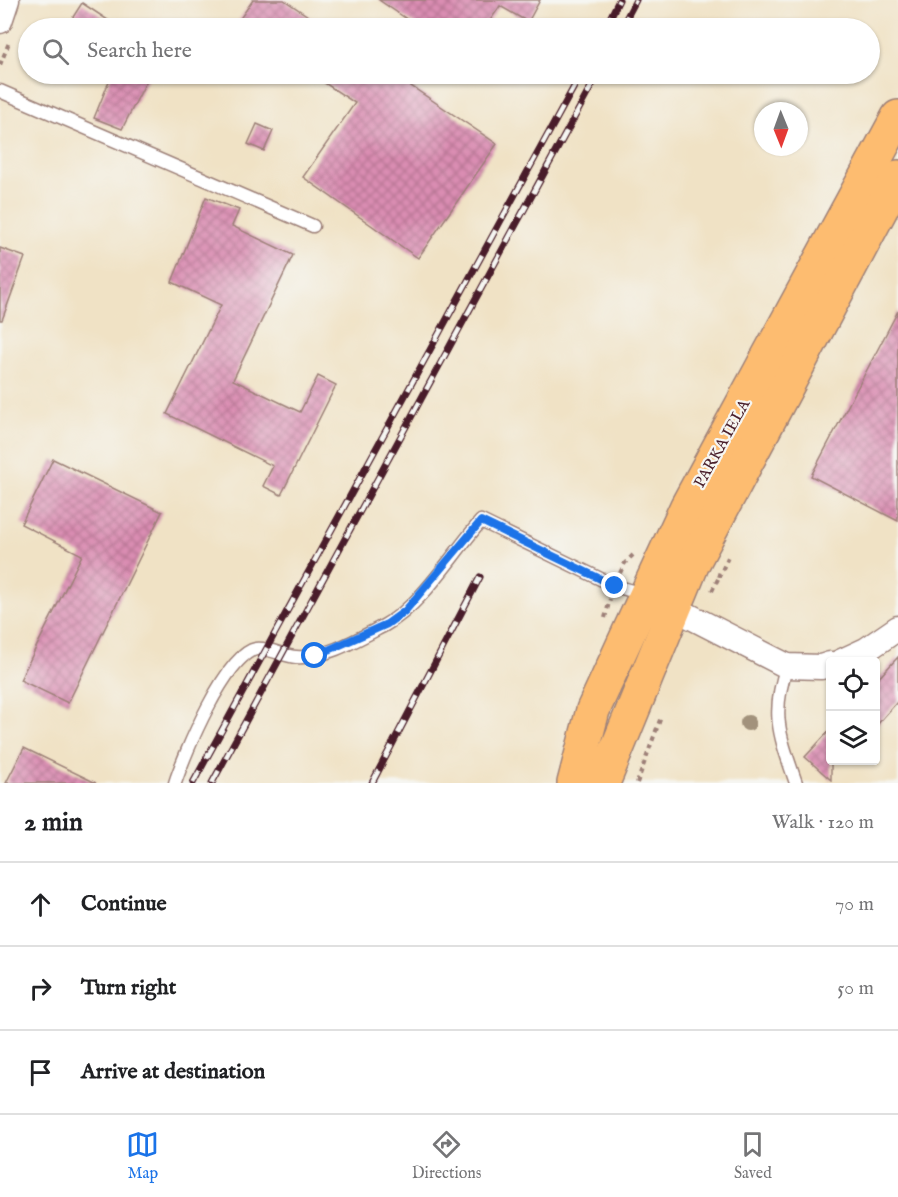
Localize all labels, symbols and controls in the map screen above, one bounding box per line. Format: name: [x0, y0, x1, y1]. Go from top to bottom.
search box: [18, 18, 880, 84]
icon: search: [39, 35, 72, 68]
text: Search here: [87, 37, 192, 65]
north arrow: [754, 102, 808, 156]
street label: PARKA IELA: [690, 395, 756, 492]
route end: [601, 572, 627, 598]
route start: [301, 642, 327, 668]
map controls: [826, 657, 880, 765]
button: locate: [826, 657, 880, 711]
button: layers: [826, 711, 880, 765]
text: 2 min: [24, 806, 83, 839]
text: Walk · 120 m: [772, 810, 874, 835]
icon: ahead: [24, 888, 57, 921]
text: Continue: [81, 890, 167, 918]
text: 70 m: [835, 892, 874, 917]
icon: right: [24, 972, 57, 1005]
text: Turn right: [81, 974, 176, 1002]
text: 50 m: [837, 976, 874, 1001]
icon: arrive: [24, 1056, 57, 1089]
text: Arrive at destination: [81, 1058, 265, 1086]
tab: Map: [126, 1128, 159, 1184]
tab: Directions: [412, 1128, 481, 1184]
tab: Saved: [734, 1128, 772, 1184]

